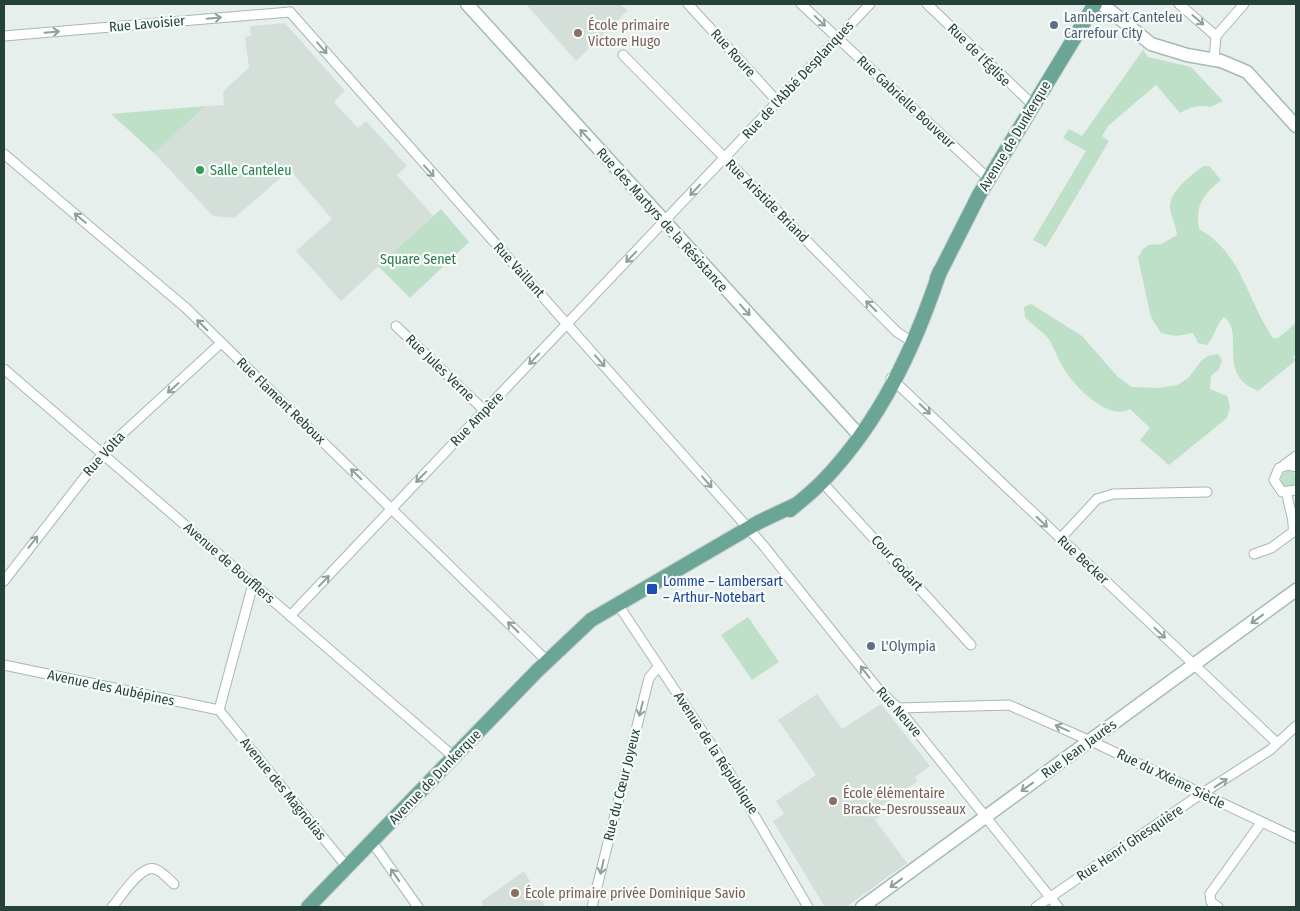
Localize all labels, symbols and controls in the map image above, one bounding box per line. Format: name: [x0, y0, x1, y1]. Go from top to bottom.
place label: Lambersart Canteleu Carrefour City: [1064, 9, 1183, 42]
street label: Rue Lavoisier: [108, 12, 186, 36]
one-way arrow: [206, 14, 222, 23]
one-way arrow: [1191, 14, 1204, 26]
one-way arrow: [813, 15, 826, 27]
place label: École primaire Victore Hugo: [588, 16, 670, 50]
street label: Rue de l'Abbé Desplanques: [739, 17, 857, 143]
street label: Rue de l'Église: [944, 19, 1015, 90]
marker: Lambersart Canteleu Carrefour City: [1048, 19, 1060, 31]
street label: Rue Roure: [707, 26, 759, 81]
marker: École primaire Victore Hugo: [572, 27, 584, 39]
one-way arrow: [44, 28, 60, 37]
one-way arrow: [317, 42, 328, 55]
street label: Rue Gabrielle Bouveur: [853, 52, 959, 152]
street label: Avenue de Dunkerque: [975, 78, 1055, 194]
one-way arrow: [579, 128, 591, 141]
street label: Rue des Martyrs de la Résistance: [593, 144, 731, 296]
street label: Rue Aristide Briand: [722, 156, 812, 246]
place label: Salle Canteleu: [210, 162, 292, 179]
marker: Salle Canteleu: [194, 164, 206, 176]
one-way arrow: [423, 164, 435, 177]
one-way arrow: [689, 184, 701, 197]
one-way arrow: [73, 212, 86, 224]
street label: Rue Vaillant: [490, 239, 548, 301]
park label: Square Senet: [380, 251, 456, 268]
one-way arrow: [626, 251, 638, 263]
one-way arrow: [865, 300, 877, 312]
one-way arrow: [739, 304, 751, 317]
one-way arrow: [196, 318, 208, 331]
street label: Rue Jules Verne: [402, 331, 478, 405]
one-way arrow: [528, 353, 540, 366]
street label: Rue Flament Reboux: [233, 354, 330, 448]
one-way arrow: [594, 354, 606, 367]
one-way arrow: [166, 382, 179, 394]
street label: Rue Ampère: [447, 388, 507, 450]
one-way arrow: [919, 403, 931, 415]
street label: Rue Volta: [80, 428, 129, 480]
one-way arrow: [351, 469, 363, 481]
one-way arrow: [416, 470, 428, 482]
one-way arrow: [702, 476, 713, 489]
one-way arrow: [1036, 516, 1048, 528]
street label: Avenue de Boufflers: [180, 519, 278, 607]
street label: Cour Godart: [868, 532, 927, 595]
street label: Rue Becker: [1054, 532, 1112, 588]
one-way arrow: [28, 536, 39, 549]
place label: Lomme – Lambersart – Arthur-Notebart: [663, 573, 783, 606]
one-way arrow: [318, 574, 330, 587]
marker: Lomme – Lambersart – Arthur-Notebart: [645, 582, 659, 596]
one-way arrow: [1250, 614, 1264, 624]
one-way arrow: [507, 621, 519, 633]
one-way arrow: [1154, 627, 1167, 639]
place label: L'Olympia: [881, 638, 936, 655]
marker: L'Olympia: [865, 640, 877, 652]
street label: Avenue des Aubépines: [46, 666, 176, 710]
one-way arrow: [859, 666, 870, 679]
street label: Rue Neuve: [873, 683, 925, 741]
street label: Avenue de la République: [670, 689, 762, 817]
one-way arrow: [636, 701, 645, 717]
street label: Rue Jean Jaurès: [1038, 716, 1120, 782]
one-way arrow: [1055, 723, 1070, 733]
street label: Avenue de Dunkerque: [385, 726, 485, 828]
street label: Rue du Cœur Joyeux: [600, 726, 644, 843]
street label: Avenue des Magnolias: [236, 734, 330, 844]
street label: Rue du XXème Siècle: [1114, 745, 1228, 813]
one-way arrow: [1214, 777, 1228, 787]
one-way arrow: [1020, 782, 1034, 792]
place label: École élémentaire Bracke-Desrousseaux: [843, 784, 966, 818]
marker: École élémentaire Bracke-Desrousseaux: [827, 795, 839, 807]
street label: Rue Henri Ghesquière: [1074, 801, 1186, 885]
one-way arrow: [597, 859, 606, 875]
one-way arrow: [390, 868, 400, 882]
one-way arrow: [889, 878, 903, 888]
place label: École primaire privée Dominique Savio: [525, 884, 746, 902]
marker: École primaire privée Dominique Savio: [509, 887, 521, 899]

